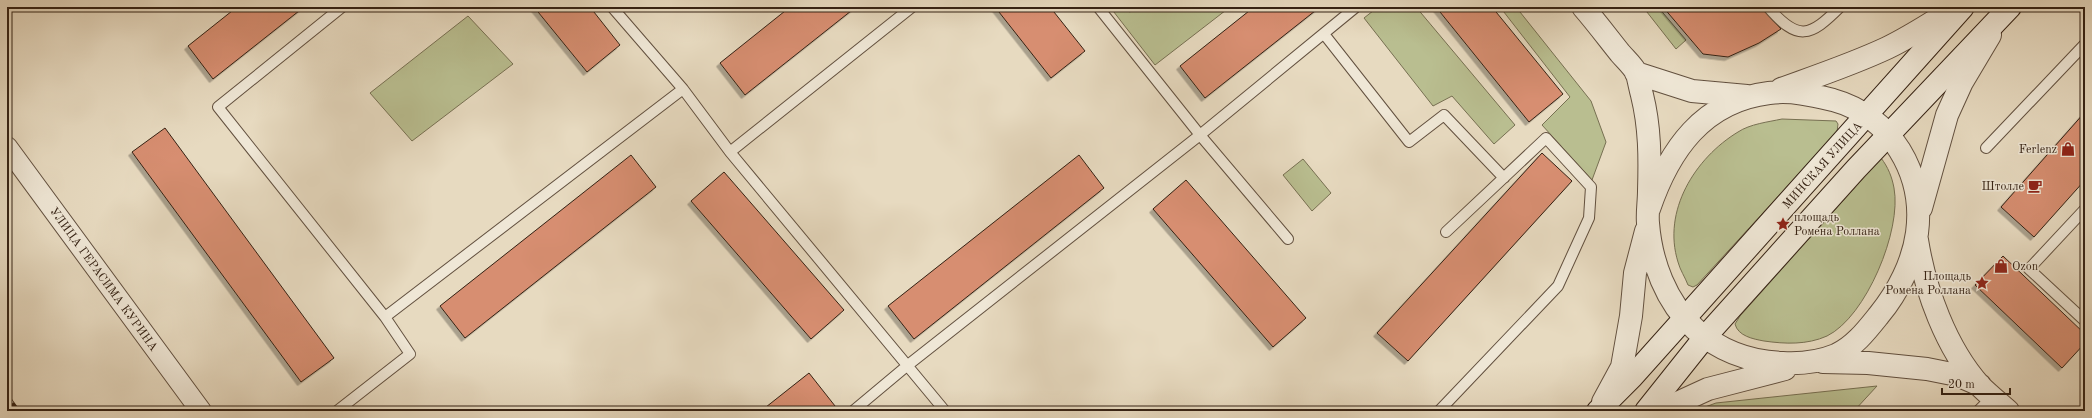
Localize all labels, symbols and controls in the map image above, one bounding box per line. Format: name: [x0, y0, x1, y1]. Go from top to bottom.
street label: МИНСКАЯ УЛИЦА: [1781, 120, 1865, 211]
shop icon: Ferlenz: [2060, 141, 2076, 157]
place label: Ferlenz: [2019, 144, 2057, 156]
cafe icon: Штолле: [2027, 178, 2043, 194]
place label: Штолле: [1982, 181, 2024, 193]
street label: УЛИЦА ГЕРАСИМА КУРИНА: [47, 206, 159, 354]
place label: площадь Ромена Роллана: [1794, 212, 1880, 238]
place icon: площадь Ромена Роллана: [1775, 216, 1791, 232]
shop icon: Ozon: [1993, 258, 2009, 274]
place label: Ozon: [2012, 261, 2039, 273]
place label: Площадь Ромена Роллана: [1885, 271, 1971, 297]
place icon: Площадь Ромена Роллана: [1974, 275, 1990, 291]
scale bar: [1942, 370, 2010, 396]
text: 20 m: [1948, 379, 1975, 391]

